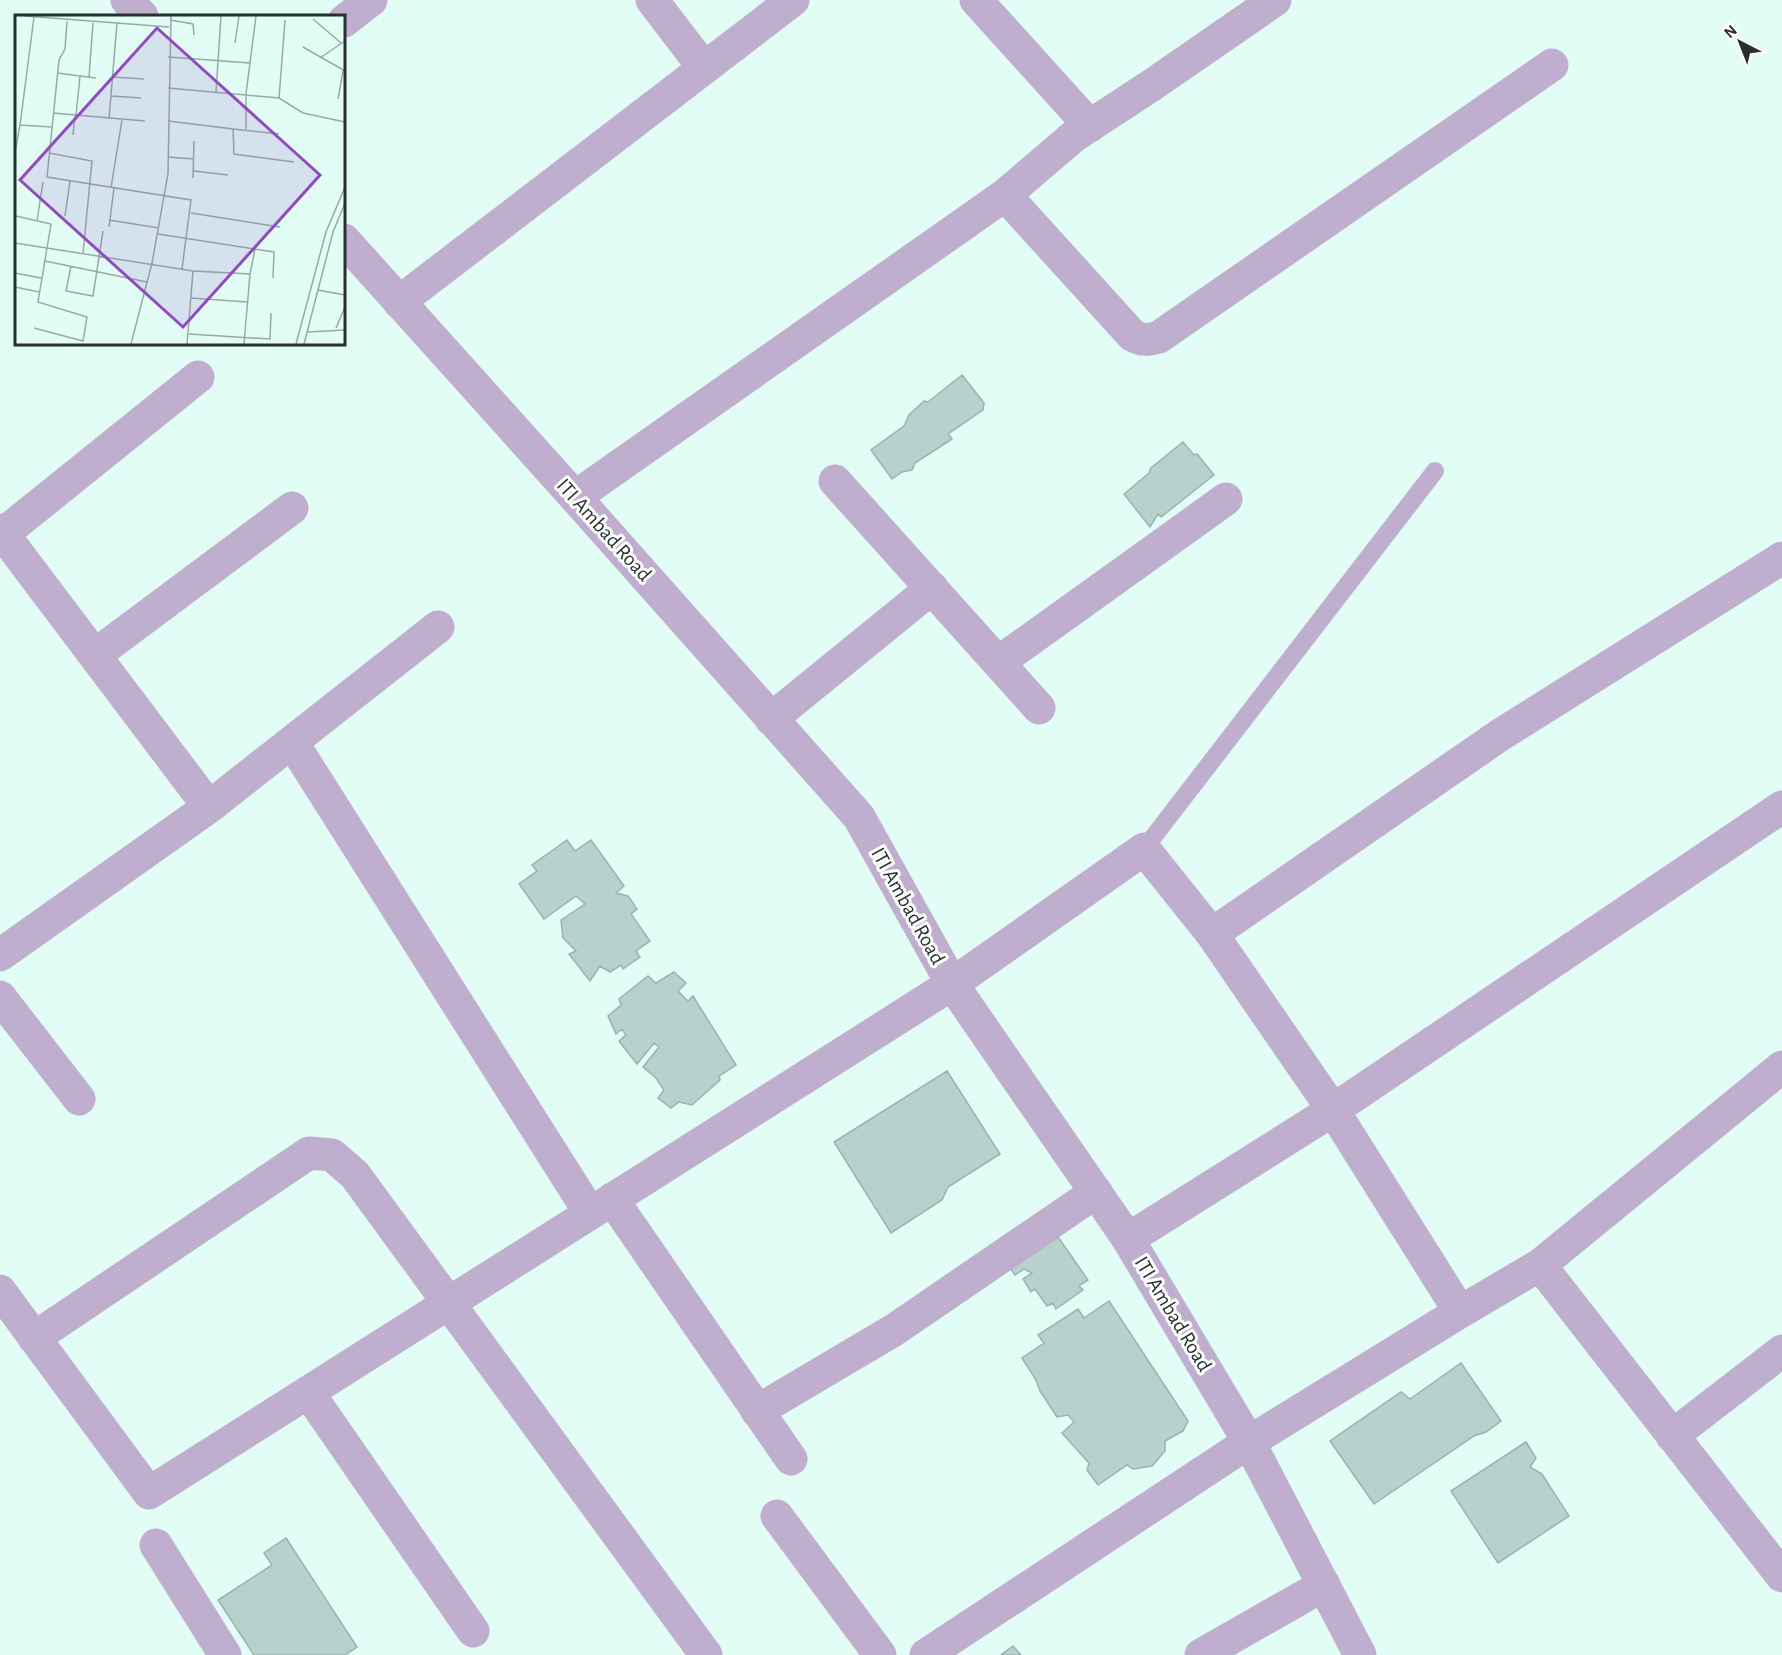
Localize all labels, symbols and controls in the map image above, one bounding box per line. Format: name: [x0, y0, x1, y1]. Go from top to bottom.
north arrow: [1710, 12, 1770, 72]
inset map: [15, 15, 345, 345]
text: N: [1721, 22, 1740, 41]
street label: ITI Ambad Road: [553, 475, 655, 585]
street label: ITI Ambad Road: [867, 844, 949, 968]
street label: ITI Ambad Road: [1131, 1253, 1216, 1375]

